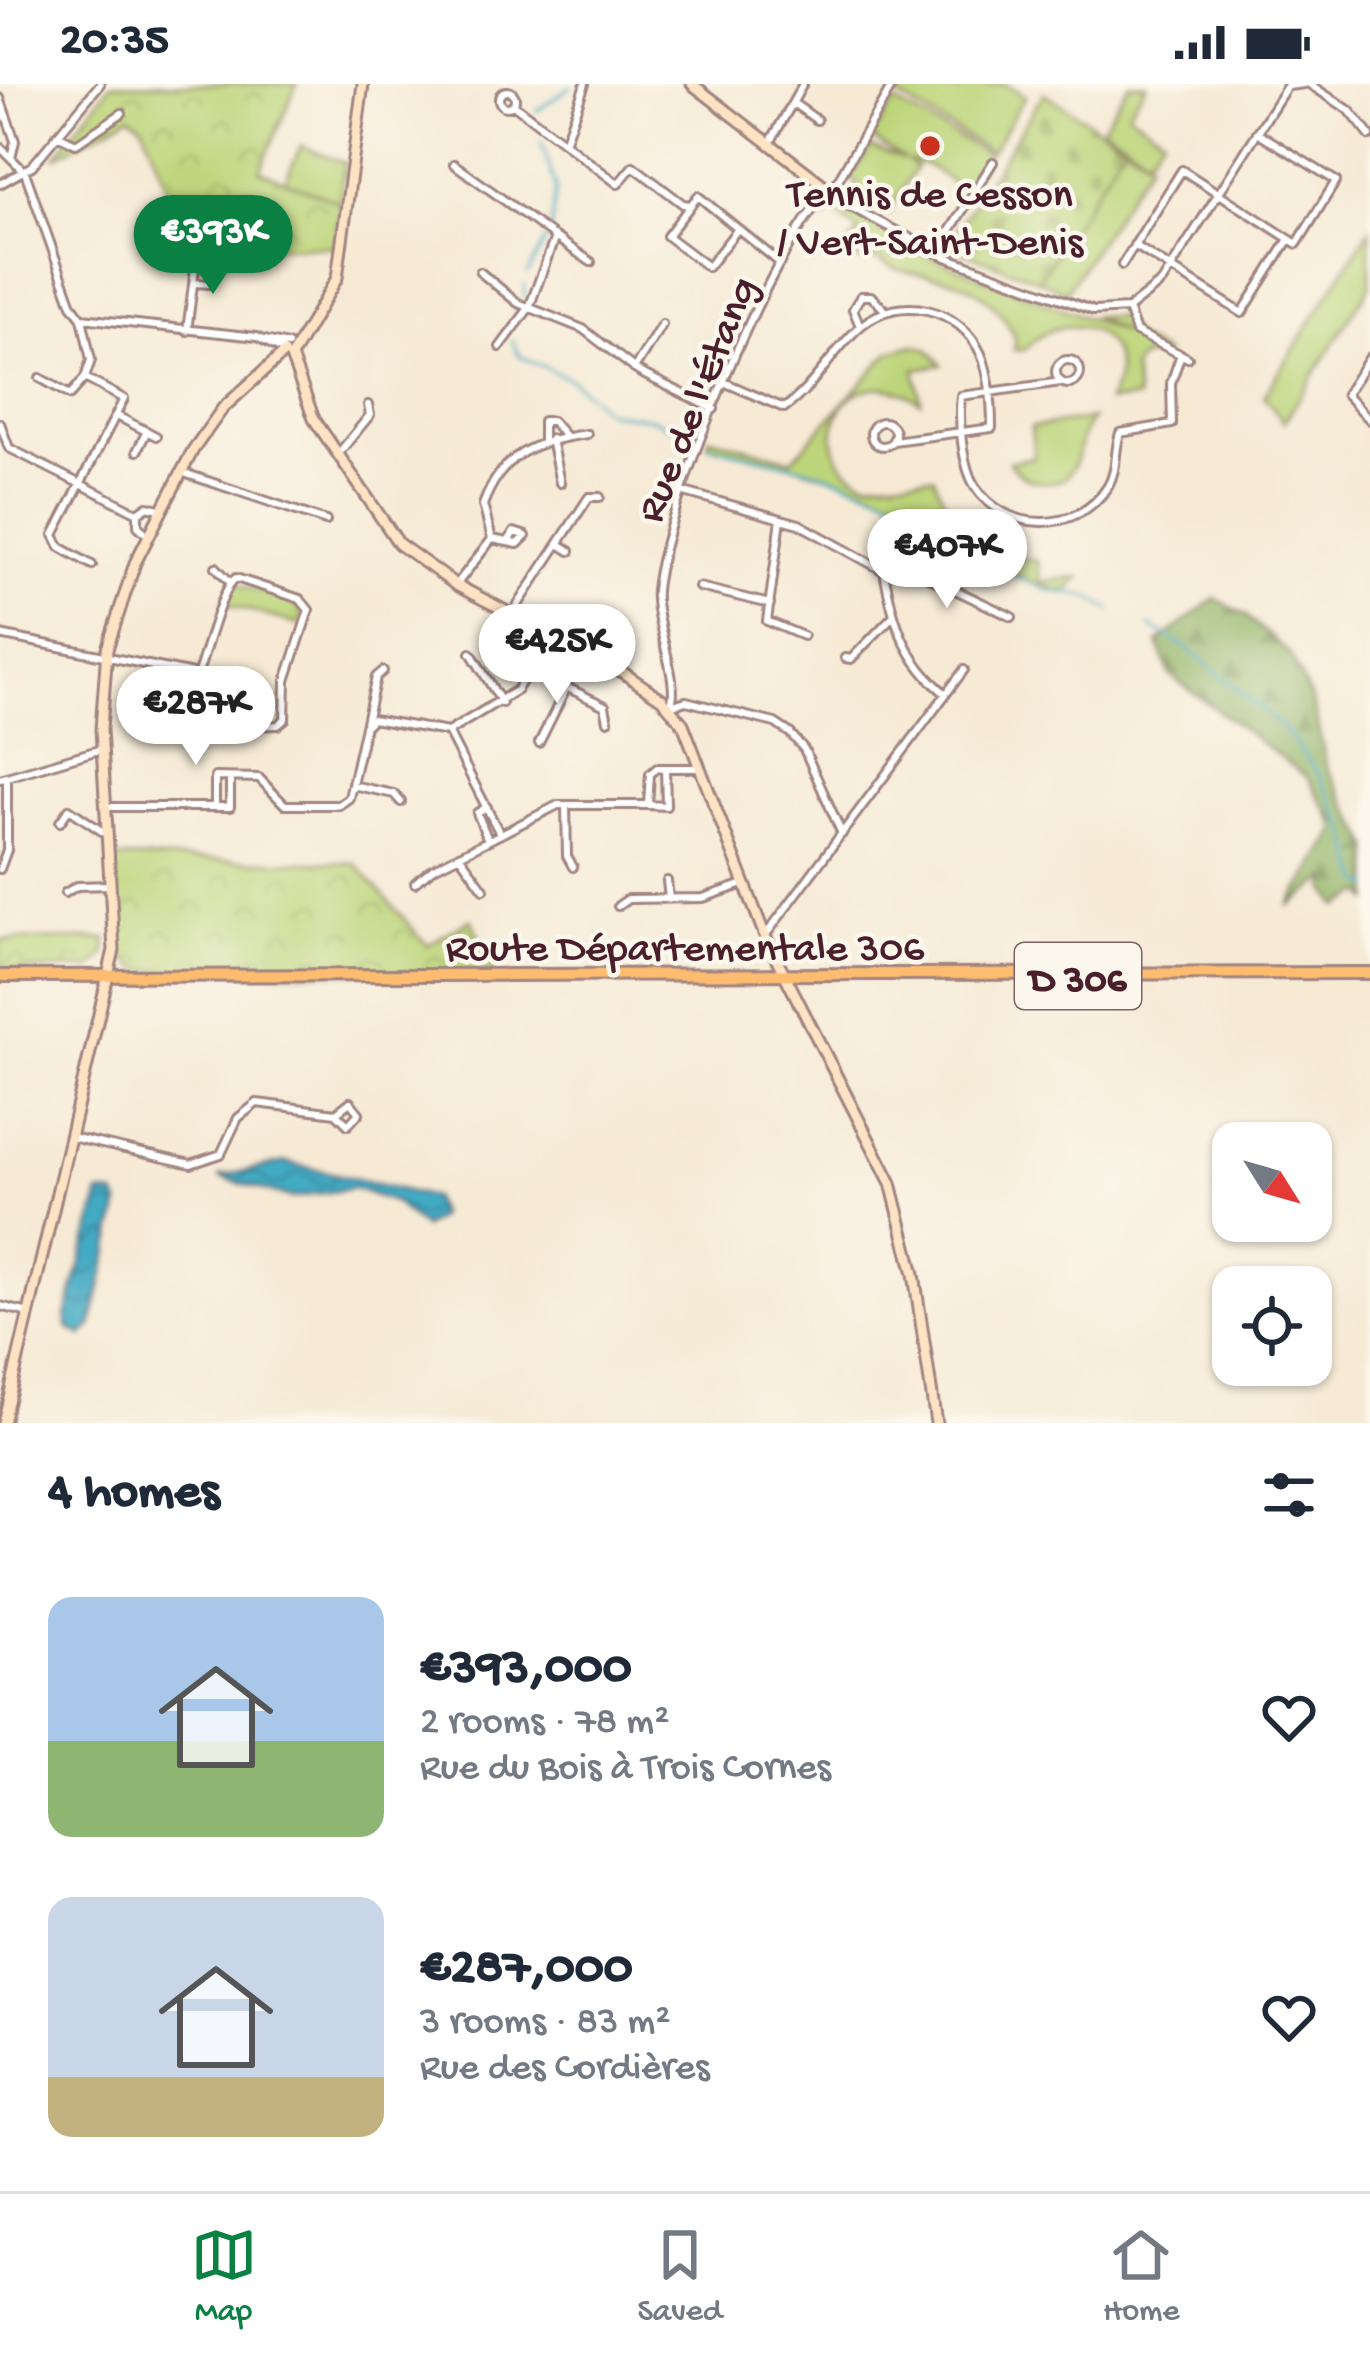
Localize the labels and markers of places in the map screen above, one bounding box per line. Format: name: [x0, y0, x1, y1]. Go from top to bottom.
marker: Tennis de Cesson / Vert-Saint-Denis: [917, 133, 943, 159]
place label: Tennis de Cesson / Vert-Saint-Denis: [777, 173, 1085, 270]
pin: €393K: [129, 195, 297, 297]
pin: €407K: [863, 509, 1031, 611]
pin: €425K: [473, 604, 641, 706]
pin: €287K: [112, 666, 280, 768]

